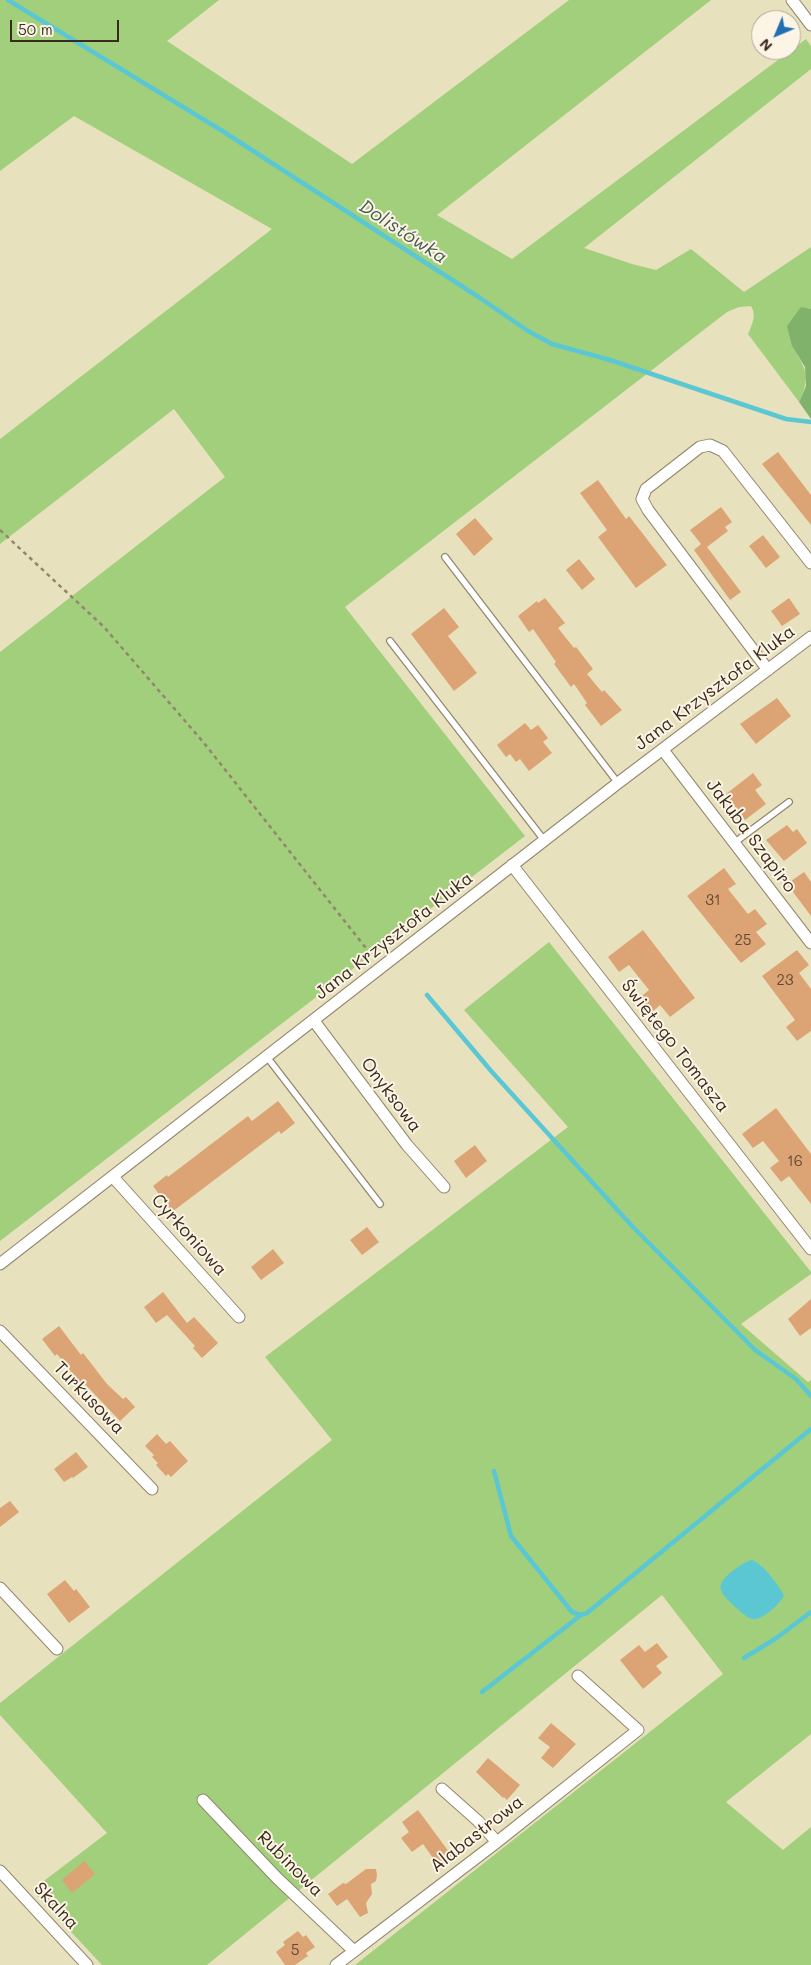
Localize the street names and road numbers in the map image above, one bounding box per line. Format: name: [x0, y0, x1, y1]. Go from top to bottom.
street label: Jana Krzysztofa Kluka: [631, 621, 799, 755]
street label: Jakuba Szapiro: [701, 775, 801, 897]
street label: Jana Krzysztofa Kluka: [311, 868, 477, 1004]
street label: Świętego Tomasza: [616, 975, 734, 1117]
street label: Onyksowa: [356, 1053, 426, 1137]
street label: Cyrkoniowa: [147, 1190, 231, 1280]
street label: Turkusowa: [49, 1357, 129, 1439]
street label: Alabastrowa: [426, 1791, 528, 1877]
street label: Rubinowa: [253, 1827, 327, 1901]
street label: Skalna: [29, 1878, 83, 1934]

